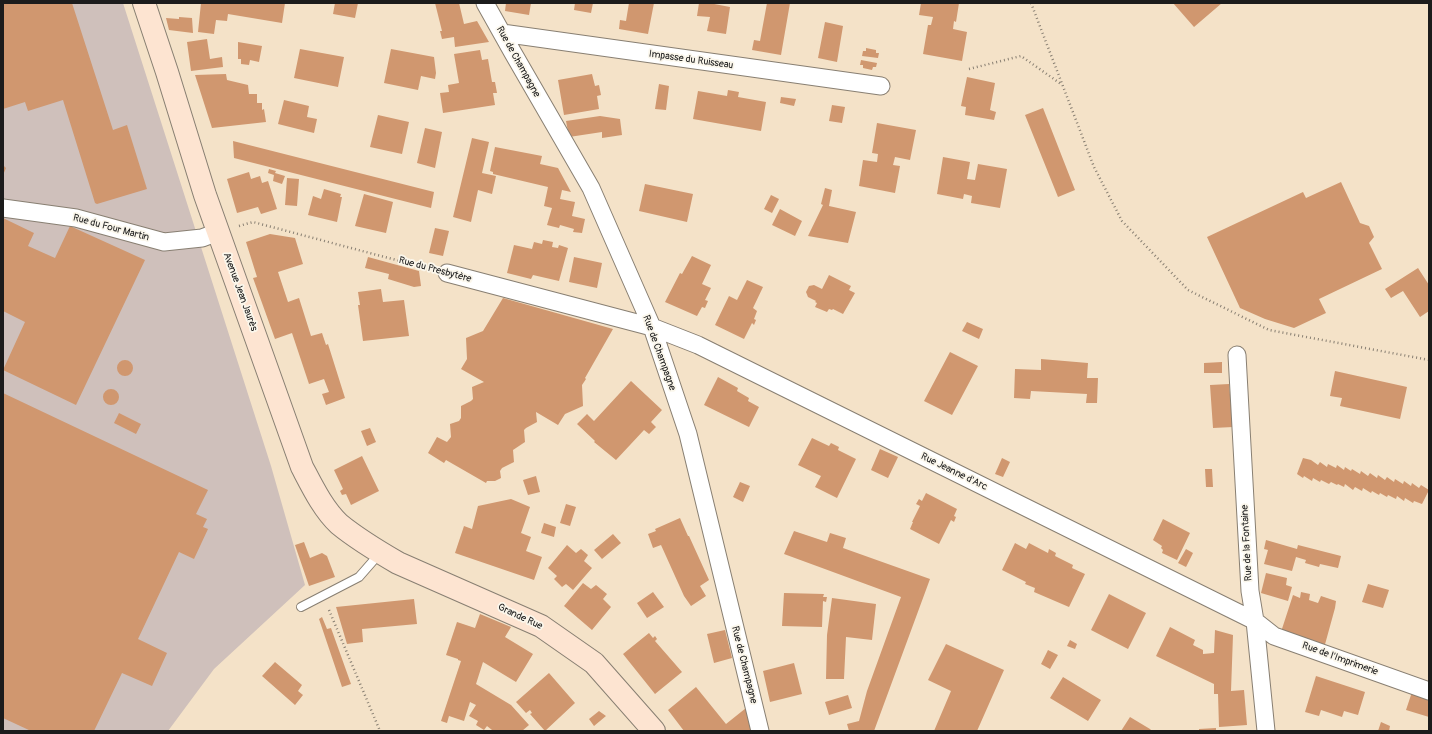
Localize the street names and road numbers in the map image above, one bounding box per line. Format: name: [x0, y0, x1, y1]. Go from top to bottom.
street label: Rue de Champagne: [494, 24, 542, 100]
street label: Impasse du Ruisseau: [648, 48, 734, 72]
street label: Rue du Four Martin: [72, 212, 150, 244]
street label: Avenue Jean Jaurès: [220, 251, 260, 333]
street label: Rue du Presbytère: [397, 255, 473, 285]
street label: Rue de Champagne: [640, 314, 678, 392]
street label: Rue Jeanne d'Arc: [919, 451, 989, 493]
street label: Rue de la Fontaine: [1239, 504, 1255, 582]
street label: Grande Rue: [496, 601, 544, 633]
street label: Rue de Champagne: [729, 625, 759, 705]
street label: Rue de l'Imprimerie: [1300, 640, 1380, 678]

